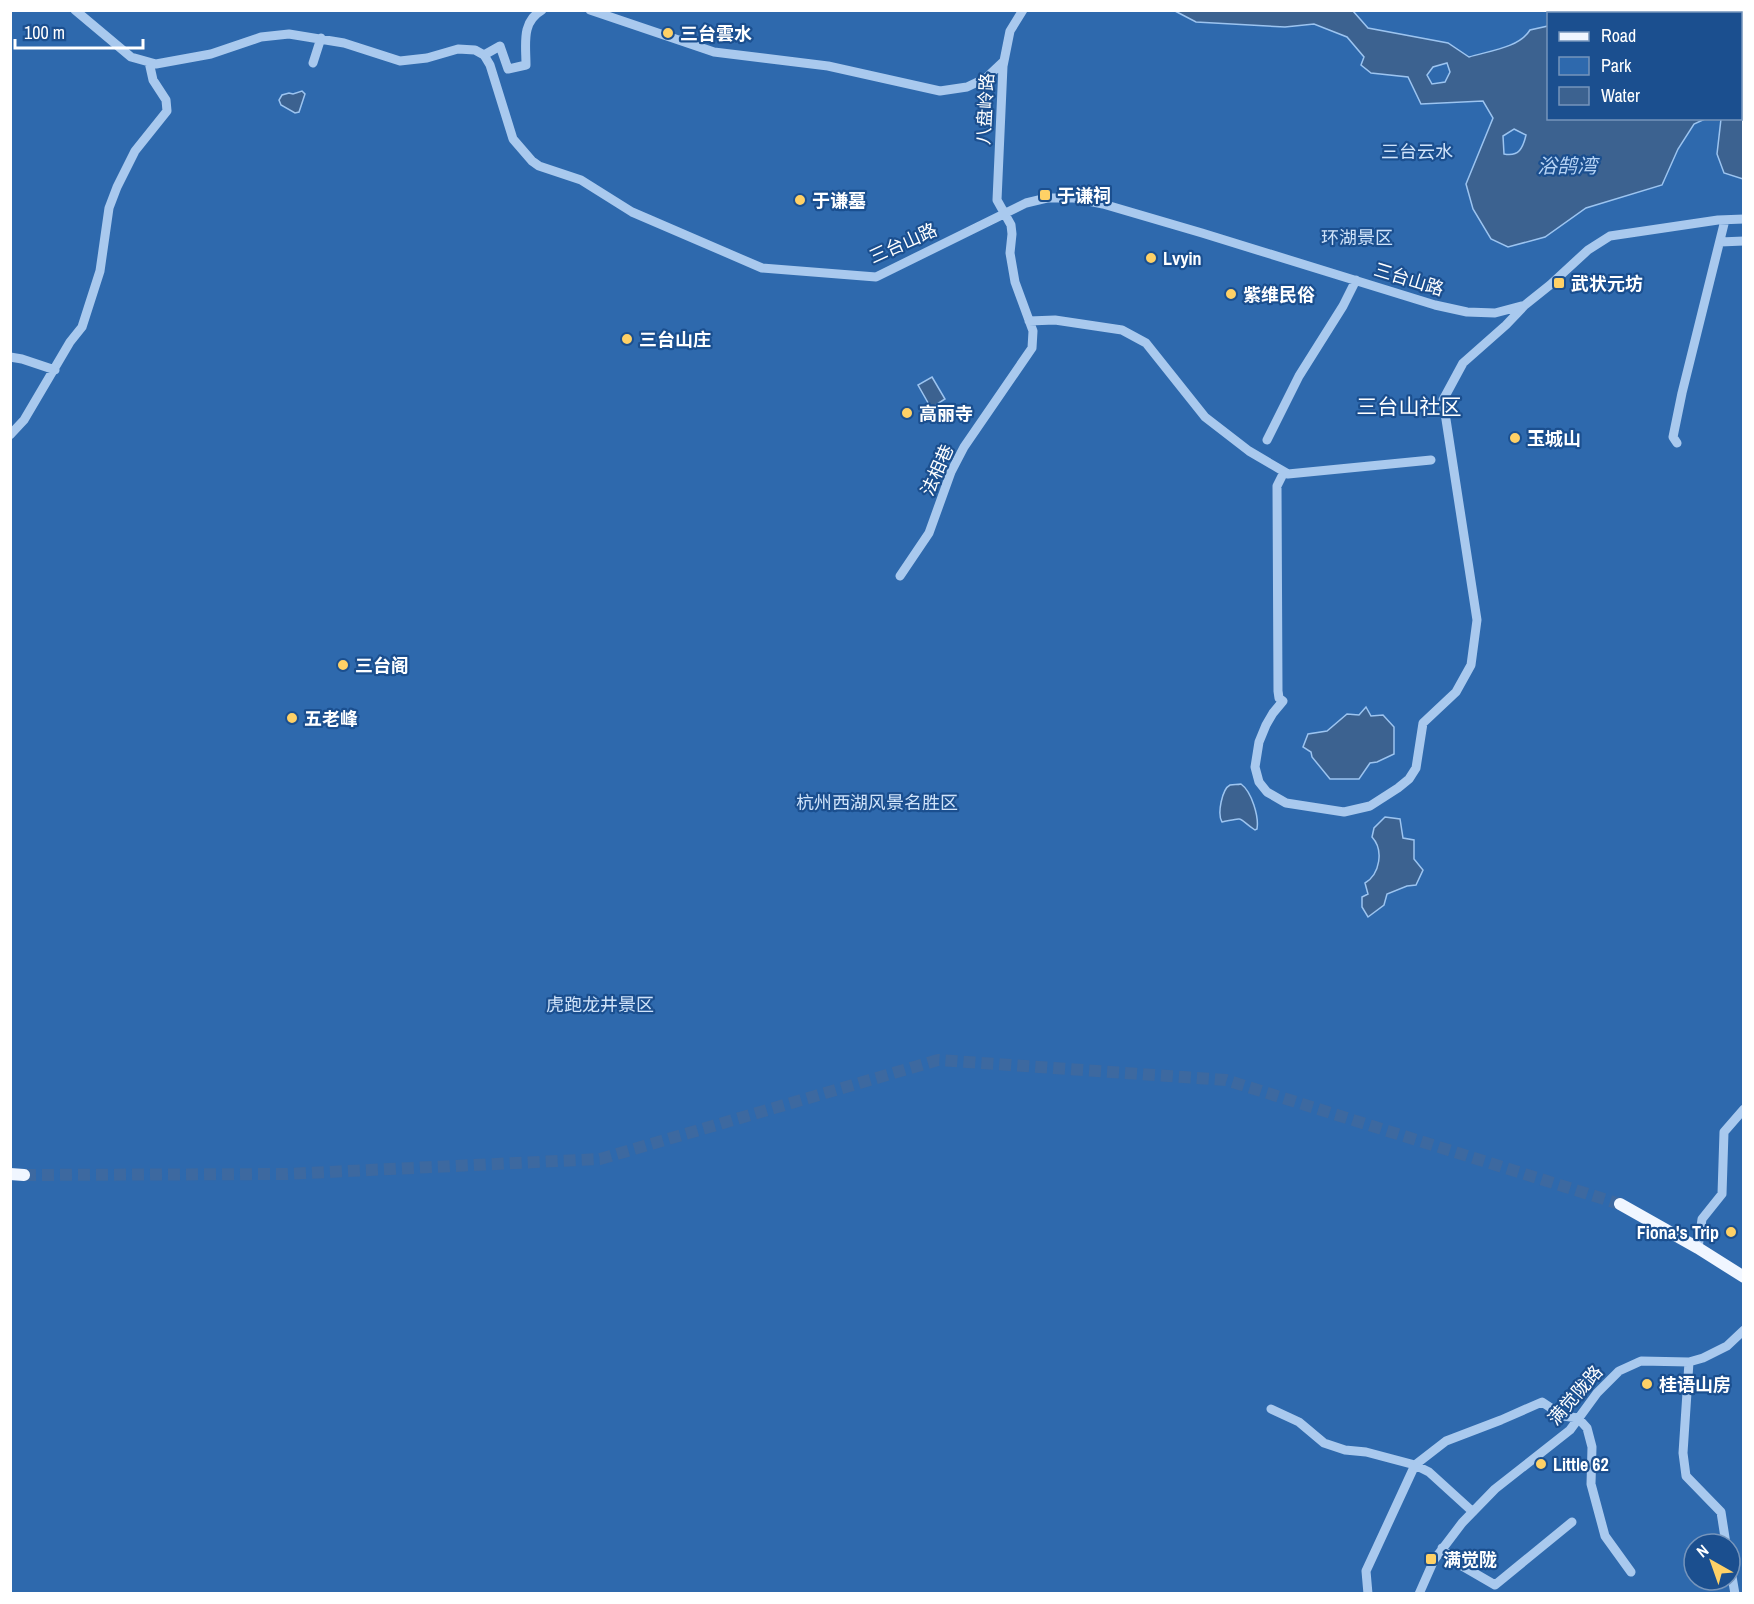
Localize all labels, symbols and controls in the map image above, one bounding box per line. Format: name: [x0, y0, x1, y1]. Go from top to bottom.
scale bar: [15, 12, 142, 50]
legend: [1547, 12, 1742, 120]
text: 100 m: [24, 20, 65, 45]
place label: 三台雲水: [680, 21, 752, 46]
text: Road: [1601, 23, 1636, 48]
marker: 三台雲水: [661, 26, 675, 40]
text: Park: [1601, 53, 1632, 78]
street label: 八盘岭路: [971, 72, 999, 146]
text: Water: [1601, 83, 1640, 108]
park label: 三台云水: [1381, 139, 1453, 164]
water label: 浴鹄湾: [1537, 152, 1600, 179]
place label: 于谦祠: [1057, 183, 1111, 208]
place label: 于谦墓: [812, 188, 866, 213]
marker: 于谦祠: [1038, 188, 1052, 202]
marker: 于谦墓: [793, 193, 807, 207]
street label: 三台山路: [865, 217, 941, 269]
park label: 环湖景区: [1321, 225, 1393, 250]
place label: Lvyin: [1163, 246, 1202, 271]
marker: Lvyin: [1144, 251, 1158, 265]
street label: 三台山路: [1371, 257, 1447, 301]
place label: 武状元坊: [1571, 271, 1643, 296]
marker: 武状元坊: [1552, 276, 1566, 290]
place label: 紫维民俗: [1243, 282, 1315, 307]
marker: 紫维民俗: [1224, 287, 1238, 301]
place label: 三台山庄: [639, 327, 711, 352]
marker: 三台山庄: [620, 332, 634, 346]
district label: 三台山社区: [1357, 392, 1462, 421]
place label: 高丽寺: [919, 401, 973, 426]
marker: 高丽寺: [900, 406, 914, 420]
place label: 玉城山: [1527, 426, 1581, 451]
marker: 玉城山: [1508, 431, 1522, 445]
street label: 法相巷: [915, 440, 959, 500]
place label: 三台阁: [355, 653, 409, 678]
marker: 三台阁: [336, 658, 350, 672]
place label: 五老峰: [304, 706, 358, 731]
marker: 五老峰: [285, 711, 299, 725]
park label: 杭州西湖风景名胜区: [796, 790, 958, 815]
park label: 虎跑龙井景区: [546, 992, 654, 1017]
place label: Fiona's Trip: [1637, 1220, 1719, 1245]
marker: Fiona's Trip: [1724, 1225, 1738, 1239]
street label: 满觉陇路: [1542, 1360, 1608, 1430]
place label: 桂语山房: [1659, 1372, 1731, 1397]
marker: 桂语山房: [1640, 1377, 1654, 1391]
place label: Little 62: [1553, 1452, 1609, 1477]
marker: Little 62: [1534, 1457, 1548, 1471]
north arrow: [1682, 1532, 1742, 1592]
text: N: [1692, 1539, 1713, 1562]
place label: 满觉陇: [1443, 1547, 1497, 1572]
marker: 满觉陇: [1424, 1552, 1438, 1566]

